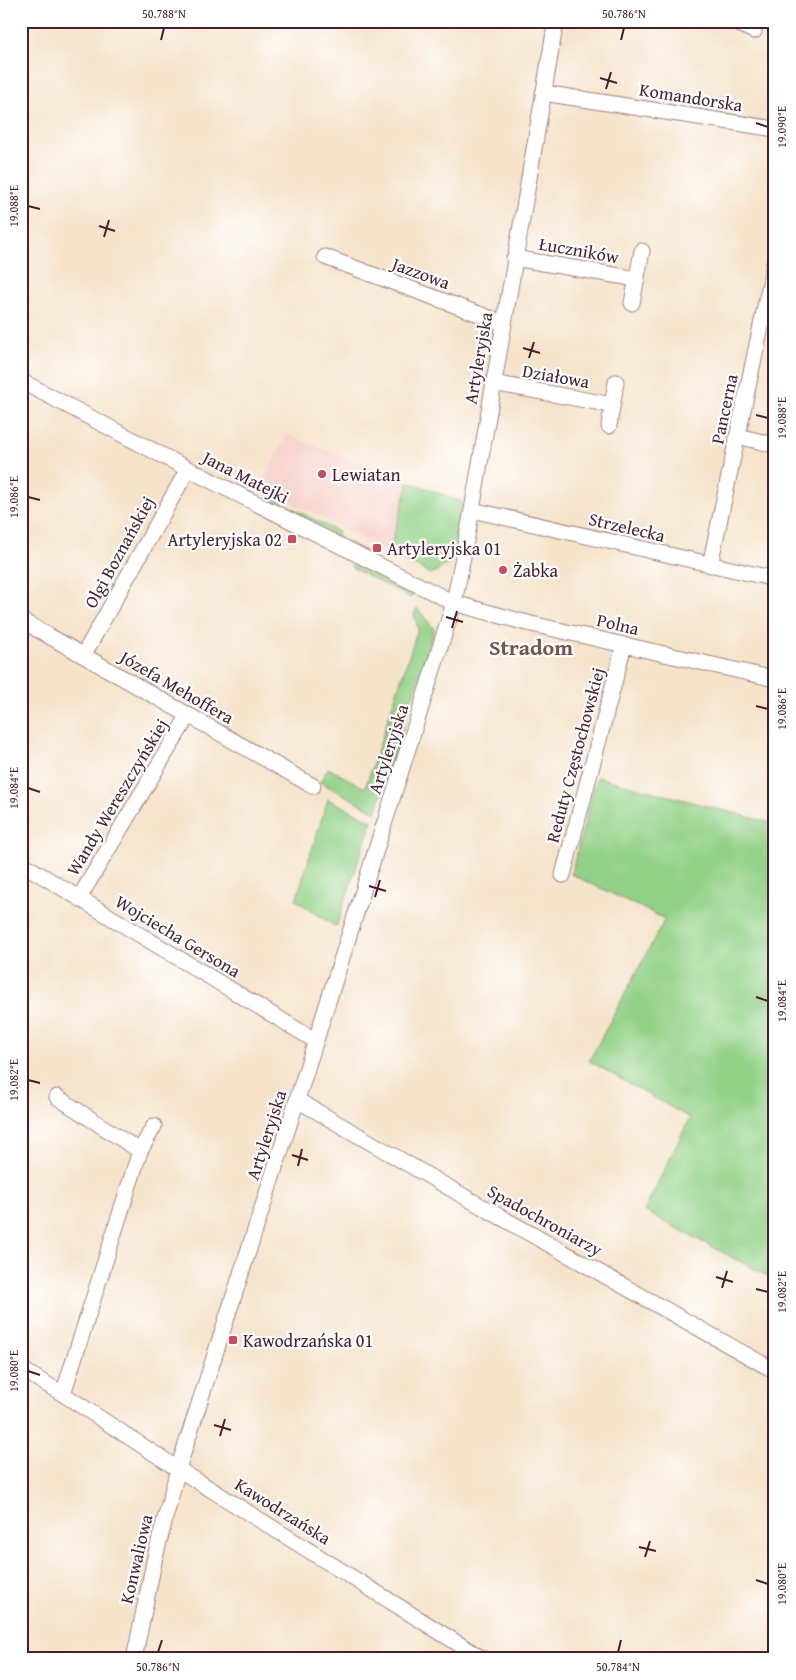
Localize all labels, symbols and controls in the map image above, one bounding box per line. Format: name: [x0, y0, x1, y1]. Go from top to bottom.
text: 50.788°N: [142, 5, 186, 22]
text: 50.786°N: [602, 5, 646, 22]
street label: Komandorska: [637, 76, 745, 119]
text: 19.090°E: [773, 106, 790, 148]
text: 19.088°E: [5, 185, 22, 227]
street label: Łuczników: [537, 230, 621, 270]
street label: Jazzowa: [386, 249, 454, 296]
street label: Artyleryjska: [457, 309, 499, 406]
street label: Działowa: [520, 357, 592, 395]
street label: Pancerna: [703, 371, 745, 446]
text: 19.088°E: [773, 397, 790, 439]
street label: Jana Matejki: [196, 443, 294, 510]
place label: Lewiatan: [332, 461, 401, 488]
marker: Lewiatan: [316, 468, 328, 480]
text: 19.086°E: [5, 476, 22, 518]
street label: Olgi Boznańskiej: [77, 491, 161, 613]
street label: Strzelecka: [586, 505, 668, 549]
place label: Artyleryjska 02: [168, 526, 282, 553]
marker: Artyleryjska 02: [286, 533, 298, 545]
place label: Artyleryjska 01: [387, 535, 501, 562]
marker: Artyleryjska 01: [371, 542, 383, 554]
place label: Żabka: [513, 557, 559, 584]
marker: Żabka: [497, 564, 509, 576]
street label: Polna: [594, 606, 642, 642]
district label: Stradom: [489, 631, 573, 663]
street label: Józefa Mehoffera: [113, 642, 239, 731]
street label: Reduty Częstochowskiej: [539, 664, 611, 846]
text: 19.086°E: [773, 688, 790, 730]
street label: Artyleryjska: [361, 700, 415, 797]
street label: Wandy Wereszczyńskiej: [59, 713, 175, 881]
text: 19.084°E: [5, 767, 22, 809]
street label: Wojciecha Gersona: [110, 888, 246, 984]
text: 19.084°E: [773, 980, 790, 1022]
text: 19.082°E: [5, 1059, 22, 1101]
street label: Artyleryjska: [239, 1086, 293, 1183]
street label: Spadochroniarzy: [483, 1177, 607, 1263]
text: 19.082°E: [773, 1271, 790, 1313]
place label: Kawodrzańska 01: [243, 1327, 373, 1354]
marker: Kawodrzańska 01: [227, 1334, 239, 1346]
text: 19.080°E: [5, 1350, 22, 1392]
street label: Kawodrzańska: [230, 1471, 337, 1552]
street label: Konwaliowa: [113, 1511, 159, 1606]
text: 19.080°E: [773, 1563, 790, 1605]
text: 50.786°N: [136, 1658, 180, 1675]
text: 50.784°N: [596, 1658, 640, 1675]

